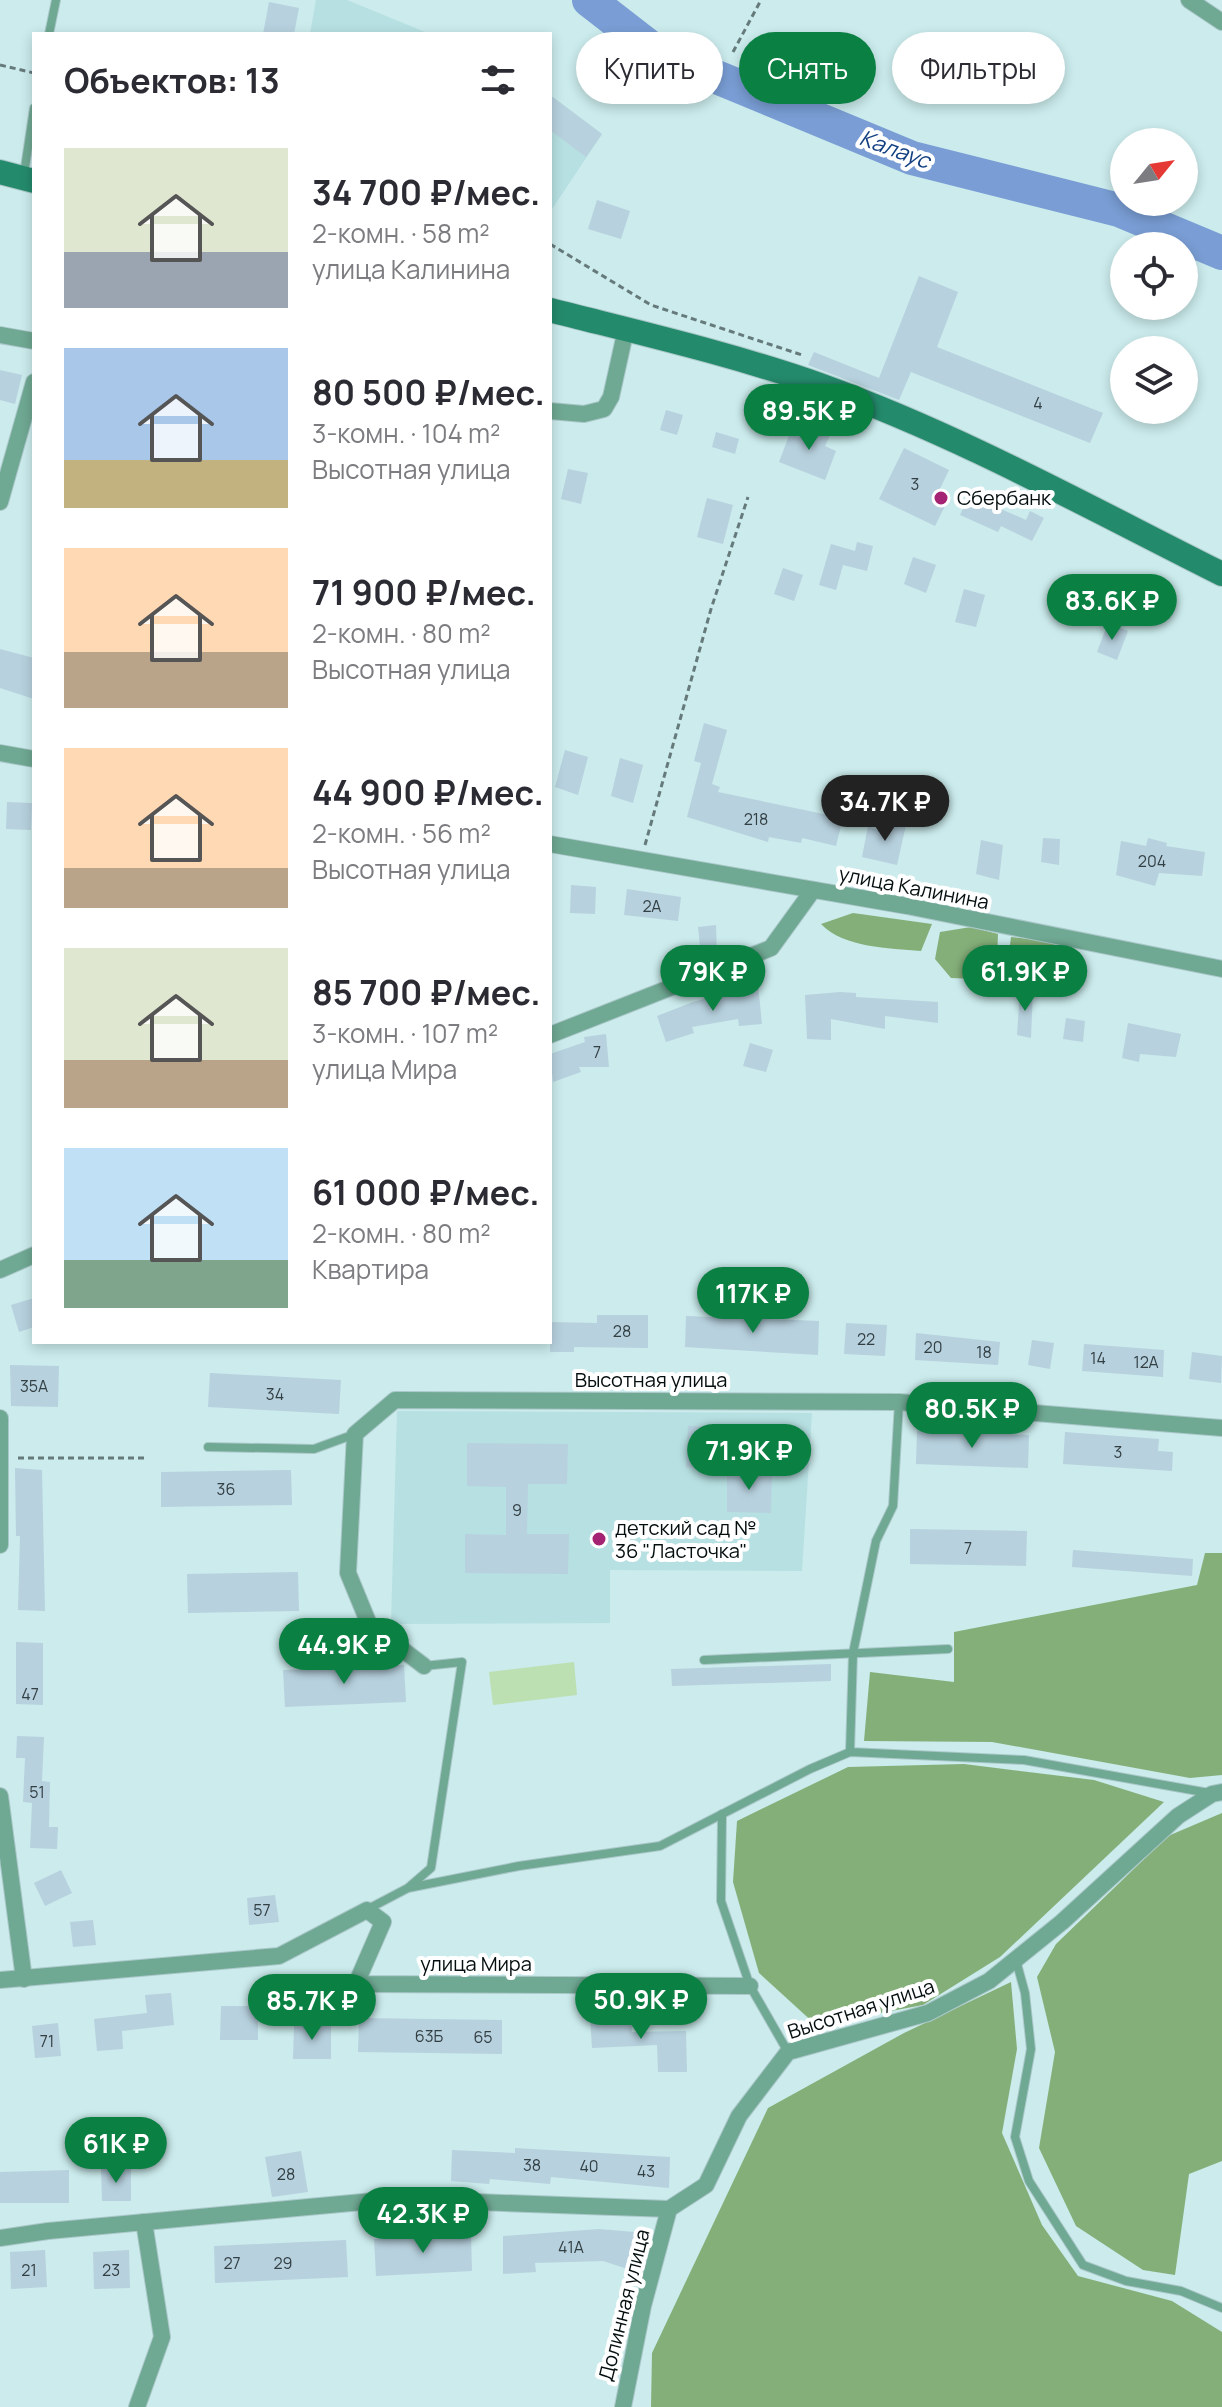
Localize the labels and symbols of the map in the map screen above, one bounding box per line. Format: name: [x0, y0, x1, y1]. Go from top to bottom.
water label: Калаус: [856, 122, 936, 176]
north arrow: [1110, 128, 1198, 216]
pin: 89.5K ₽: [735, 384, 883, 452]
house number: 4: [1033, 392, 1043, 414]
house number: 3: [911, 473, 919, 495]
place label: Сбербанк: [957, 484, 1052, 511]
marker: Сбербанк: [932, 489, 950, 507]
pin: 83.6K ₽: [1038, 574, 1186, 642]
pin: 34.7K ₽: [811, 775, 959, 843]
house number: 218: [744, 808, 768, 830]
house number: 204: [1138, 850, 1166, 872]
street label: улица Калинина: [837, 860, 992, 915]
house number: 2А: [643, 895, 661, 917]
pin: 79K ₽: [657, 945, 769, 1013]
pin: 61.9K ₽: [951, 945, 1099, 1013]
house number: 7: [593, 1041, 601, 1063]
pin: 117K ₽: [688, 1267, 818, 1335]
house number: 28: [613, 1320, 631, 1342]
house number: 22: [857, 1328, 875, 1350]
house number: 20: [924, 1336, 942, 1358]
house number: 18: [976, 1341, 992, 1363]
house number: 14: [1090, 1347, 1106, 1369]
house number: 12А: [1133, 1351, 1159, 1373]
street label: Высотная улица: [575, 1366, 727, 1393]
house number: 35А: [20, 1375, 48, 1397]
pin: 80.5K ₽: [898, 1382, 1046, 1450]
house number: 34: [266, 1383, 284, 1405]
pin: 71.9K ₽: [675, 1424, 823, 1492]
house number: 3: [1114, 1441, 1122, 1463]
house number: 36: [217, 1478, 235, 1500]
house number: 9: [512, 1499, 522, 1521]
place label: детский сад № 36 "Ласточка": [615, 1514, 756, 1564]
marker: детский сад № 36 "Ласточка": [590, 1530, 608, 1548]
house number: 7: [964, 1537, 972, 1559]
pin: 44.9K ₽: [270, 1618, 418, 1686]
house number: 47: [21, 1683, 39, 1705]
house number: 51: [29, 1781, 45, 1803]
house number: 57: [253, 1899, 271, 1921]
street label: улица Мира: [420, 1950, 532, 1977]
street label: Высотная улица: [784, 1972, 938, 2045]
pin: 50.9K ₽: [567, 1973, 715, 2041]
pin: 85.7K ₽: [238, 1974, 386, 2042]
house number: 63Б: [415, 2025, 444, 2047]
house number: 65: [473, 2026, 493, 2048]
house number: 71: [40, 2030, 54, 2052]
pin: 61K ₽: [60, 2117, 172, 2185]
house number: 38: [523, 2154, 541, 2176]
house number: 40: [579, 2155, 599, 2177]
house number: 43: [637, 2160, 655, 2182]
house number: 28: [277, 2163, 295, 2185]
pin: 42.3K ₽: [349, 2187, 497, 2255]
street label: Долинная улица: [592, 2226, 655, 2384]
house number: 41А: [558, 2236, 584, 2258]
house number: 27: [223, 2252, 241, 2274]
house number: 29: [273, 2252, 293, 2274]
house number: 21: [21, 2259, 37, 2281]
house number: 23: [102, 2259, 120, 2281]

